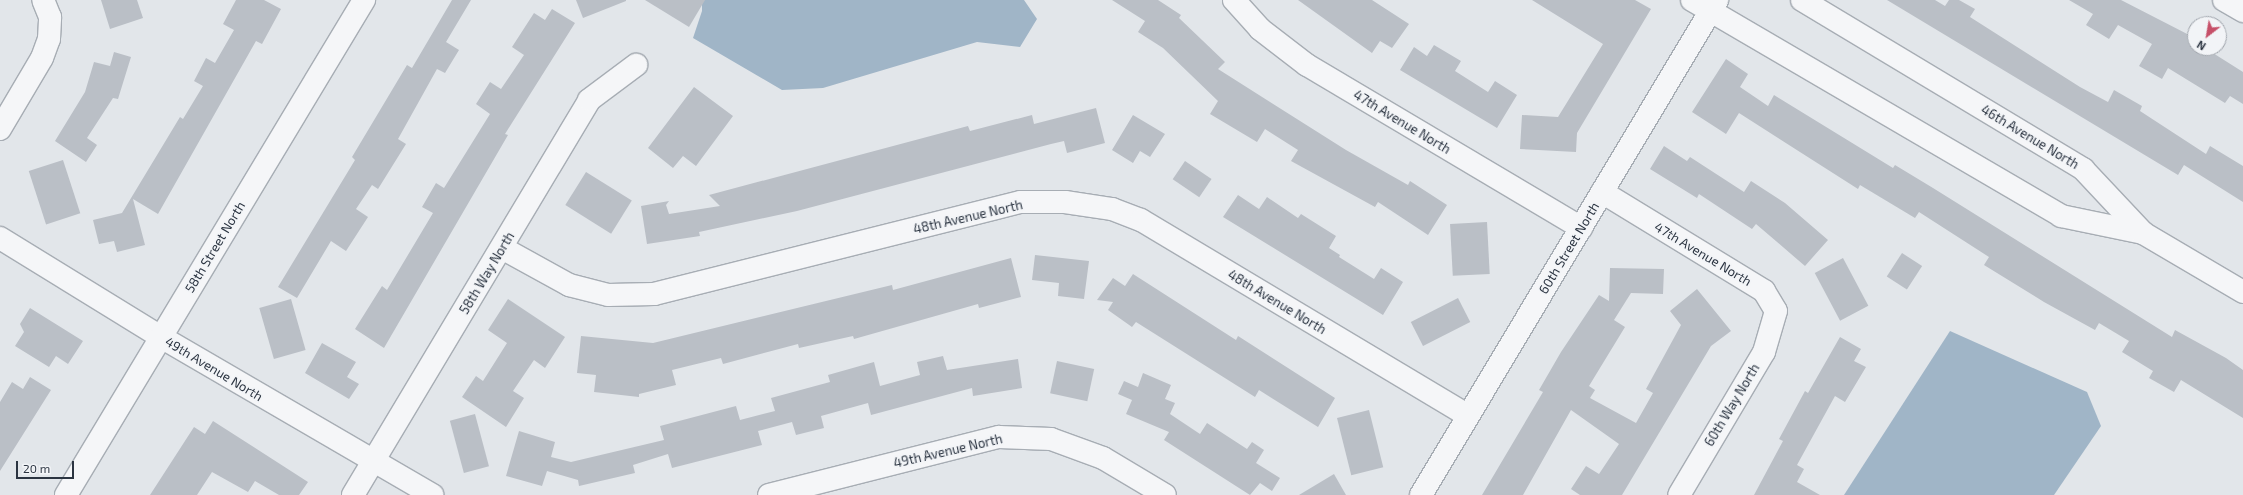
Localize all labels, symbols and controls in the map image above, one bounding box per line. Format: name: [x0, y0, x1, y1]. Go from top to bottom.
north arrow: [2187, 16, 2227, 56]
text: N: [2194, 38, 2208, 53]
street label: 47th Avenue North: [1351, 87, 1453, 157]
street label: 46th Avenue North: [1978, 102, 2082, 172]
street label: 48th Avenue North: [912, 197, 1024, 237]
street label: 58th Street North: [182, 199, 248, 295]
street label: 60th Street North: [1536, 199, 1602, 297]
street label: 47th Avenue North: [1652, 219, 1754, 289]
street label: 58th Way North: [456, 229, 518, 317]
street label: 48th Avenue North: [1225, 266, 1329, 338]
street label: 49th Avenue North: [162, 334, 266, 404]
street label: 60th Way North: [1701, 361, 1763, 449]
street label: 49th Avenue North: [892, 431, 1004, 471]
scale bar: [18, 453, 76, 479]
text: 20 m: [23, 461, 50, 475]

